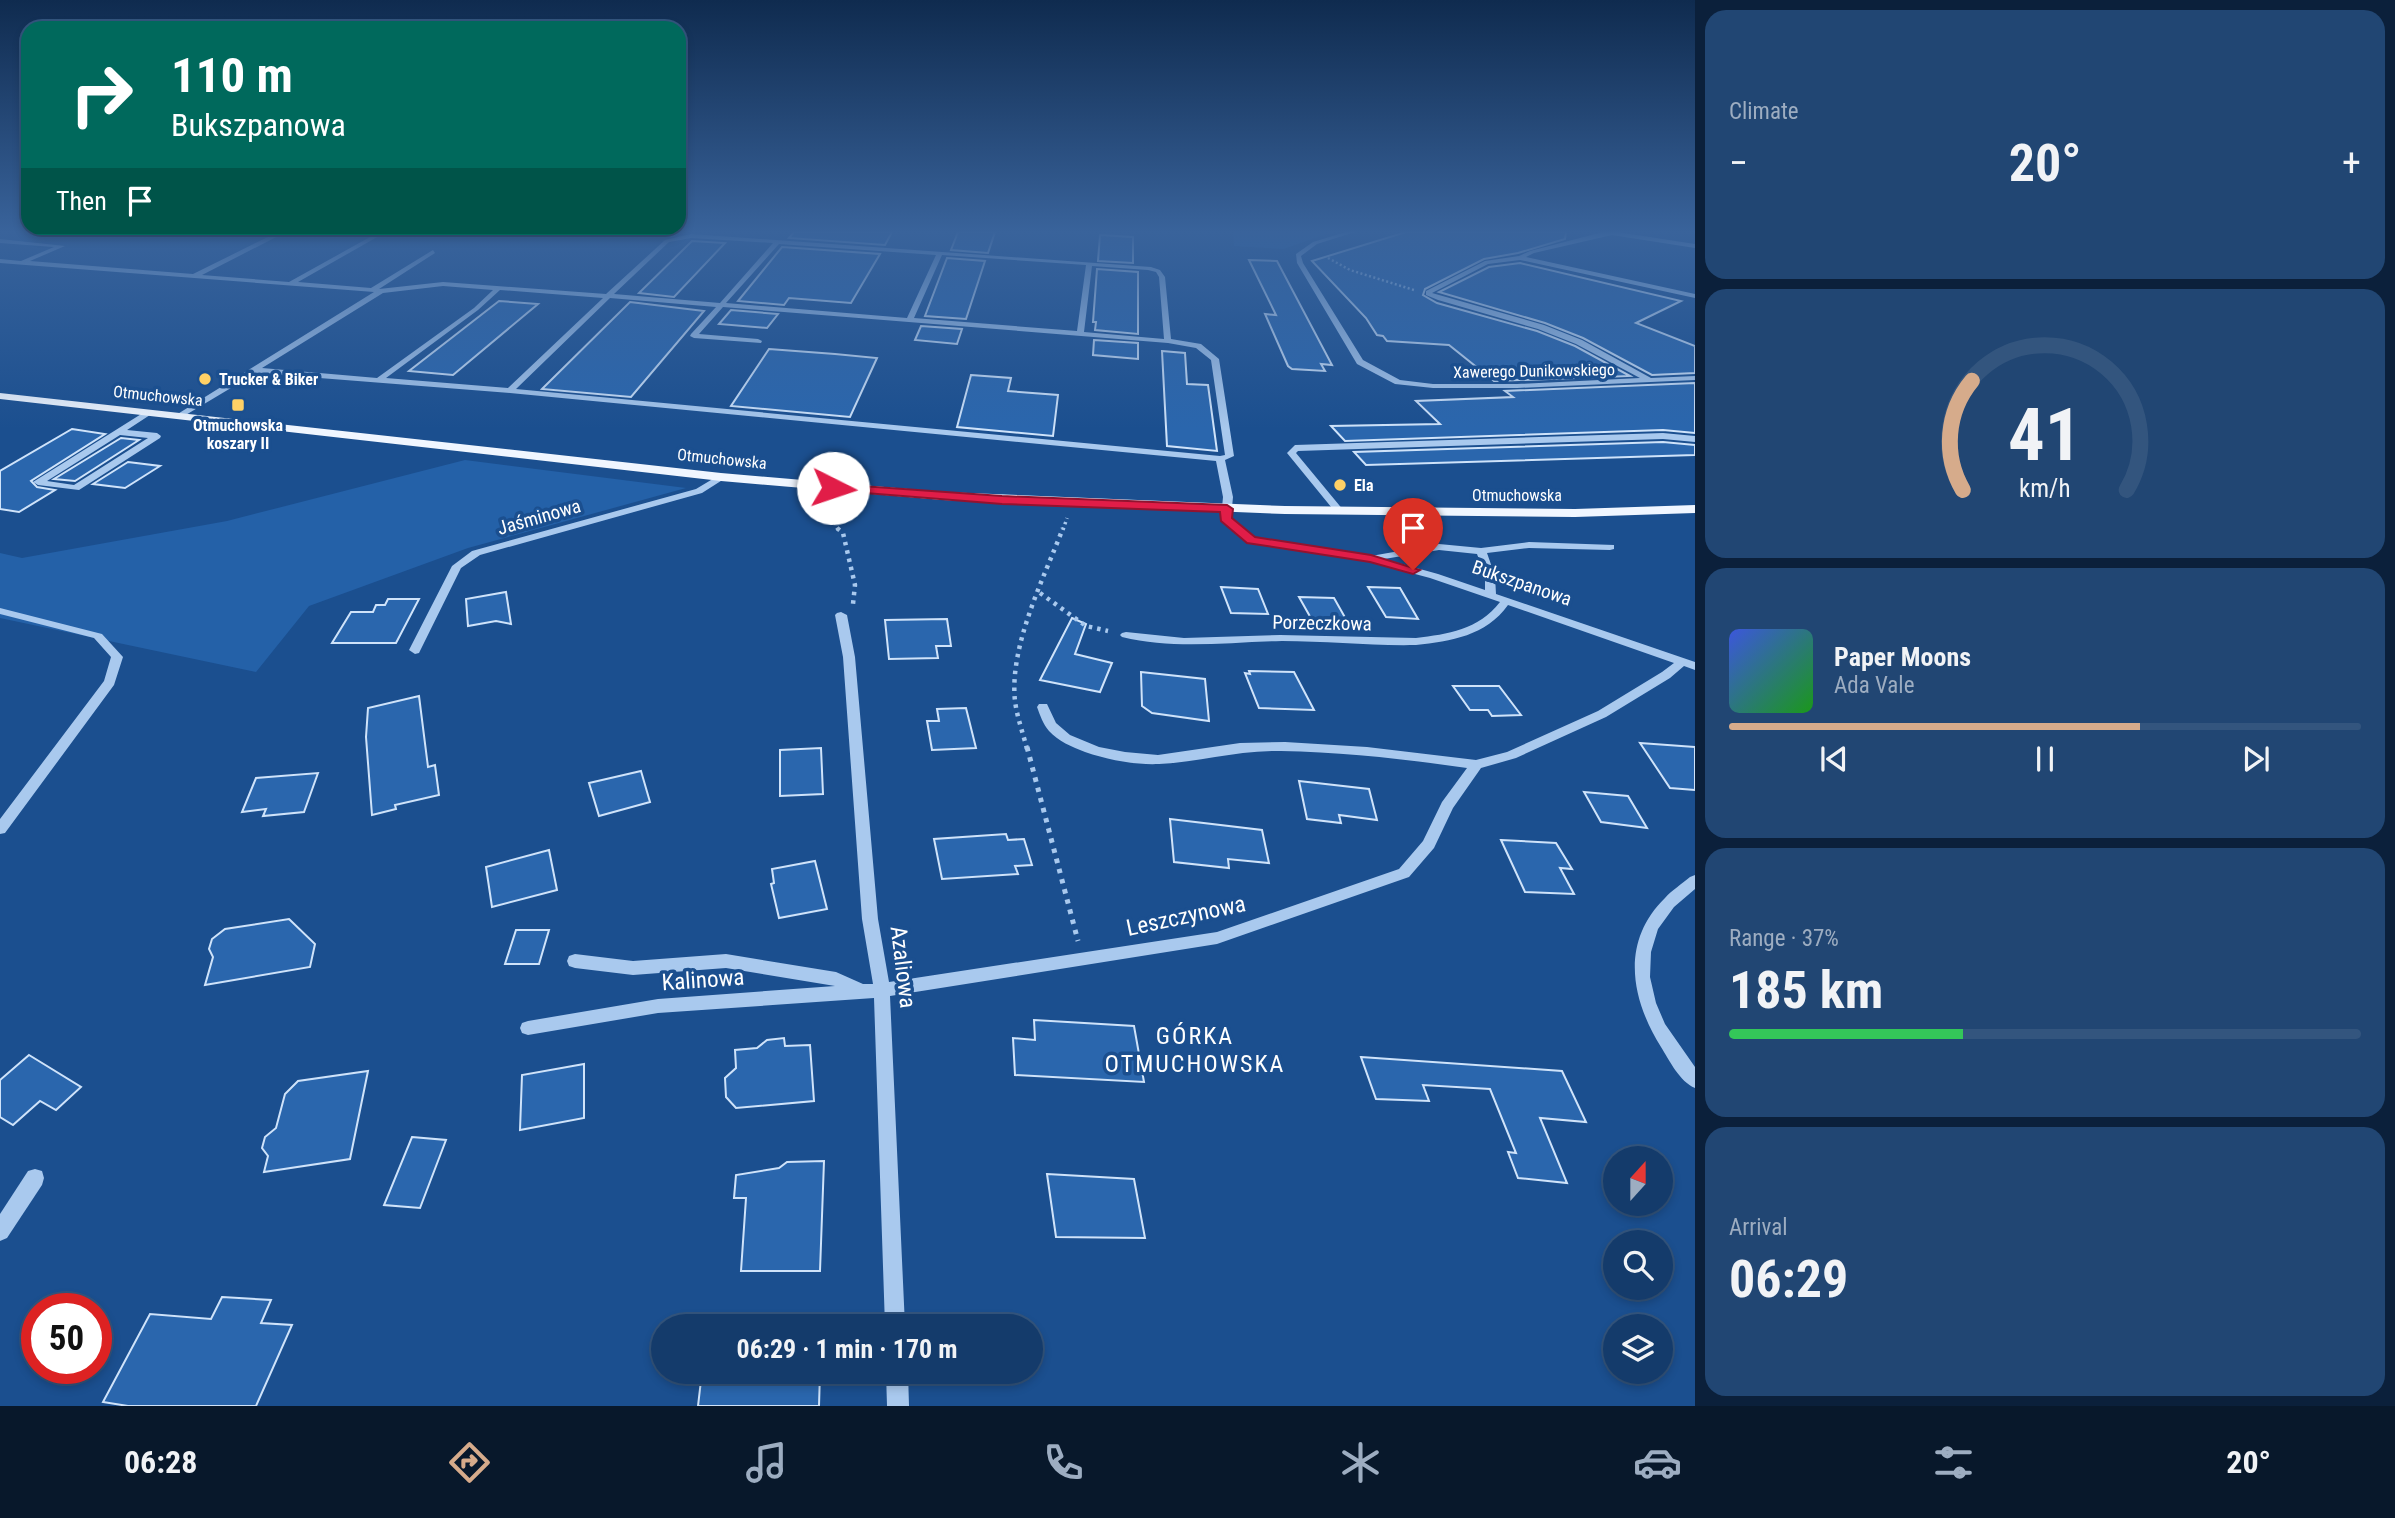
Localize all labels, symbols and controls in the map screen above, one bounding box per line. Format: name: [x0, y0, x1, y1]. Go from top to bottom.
text: 110 m: [171, 47, 293, 104]
icon: right: [56, 49, 147, 140]
text: Climate: [1729, 98, 1799, 125]
text: Bukszpanowa: [171, 106, 346, 144]
text: 20°: [2009, 133, 2081, 194]
text: −: [1729, 141, 1748, 185]
text: +: [2342, 141, 2361, 185]
icon: arrive: [121, 182, 159, 220]
text: Then: [56, 186, 107, 216]
street label: Xawerego Dunikowskiego: [1453, 360, 1615, 382]
place label: Trucker & Biker: [219, 370, 318, 389]
marker: Trucker & Biker: [197, 371, 213, 387]
street label: Otmuchowska: [112, 382, 204, 410]
text: 41: [2008, 392, 2082, 478]
marker: Otmuchowska koszary II: [230, 397, 246, 413]
place label: Otmuchowska koszary II: [193, 416, 284, 453]
street label: Otmuchowska: [676, 445, 768, 473]
position arrow: [796, 451, 870, 525]
text: km/h: [2019, 474, 2071, 503]
place label: Ela: [1354, 476, 1374, 495]
marker: Ela: [1332, 477, 1348, 493]
street label: Otmuchowska: [1472, 486, 1562, 505]
street label: Jaśminowa: [495, 494, 583, 540]
pin: [1383, 498, 1443, 570]
icon: arrive: [1394, 509, 1432, 547]
street label: Bukszpanowa: [1469, 555, 1575, 611]
street label: Porzeczkowa: [1272, 611, 1372, 635]
text: Paper Moons: [1834, 642, 1971, 672]
text: Ada Vale: [1834, 672, 1914, 699]
icon: previous: [1815, 740, 1853, 778]
icon: pause: [2026, 740, 2064, 778]
icon: next: [2237, 740, 2275, 778]
street label: Leszczynowa: [1124, 890, 1248, 942]
street label: Azaliowa: [885, 924, 921, 1010]
text: Range · 37%: [1729, 925, 1839, 952]
text: 185 km: [1729, 960, 1883, 1021]
street label: Kalinowa: [661, 964, 745, 996]
district label: GÓRKA OTMUCHOWSKA: [1105, 1022, 1285, 1078]
north arrow: [1603, 1146, 1673, 1216]
map controls: [1603, 1146, 1673, 1384]
text: Arrival: [1729, 1214, 1788, 1241]
button: search: [1603, 1230, 1673, 1300]
text: 06:29: [1729, 1249, 1848, 1310]
speed limit sign: 50: [21, 1293, 112, 1384]
button: layers: [1603, 1314, 1673, 1384]
text: 06:29 · 1 min · 170 m: [737, 1334, 957, 1364]
icon: directions: [445, 1438, 494, 1487]
icon: music: [742, 1438, 791, 1487]
icon: phone: [1039, 1438, 1088, 1487]
icon: climate: [1336, 1438, 1385, 1487]
icon: car: [1633, 1438, 1682, 1487]
icon: filters: [1929, 1438, 1978, 1487]
text: 06:28: [124, 1443, 197, 1481]
text: 20°: [2226, 1443, 2271, 1481]

